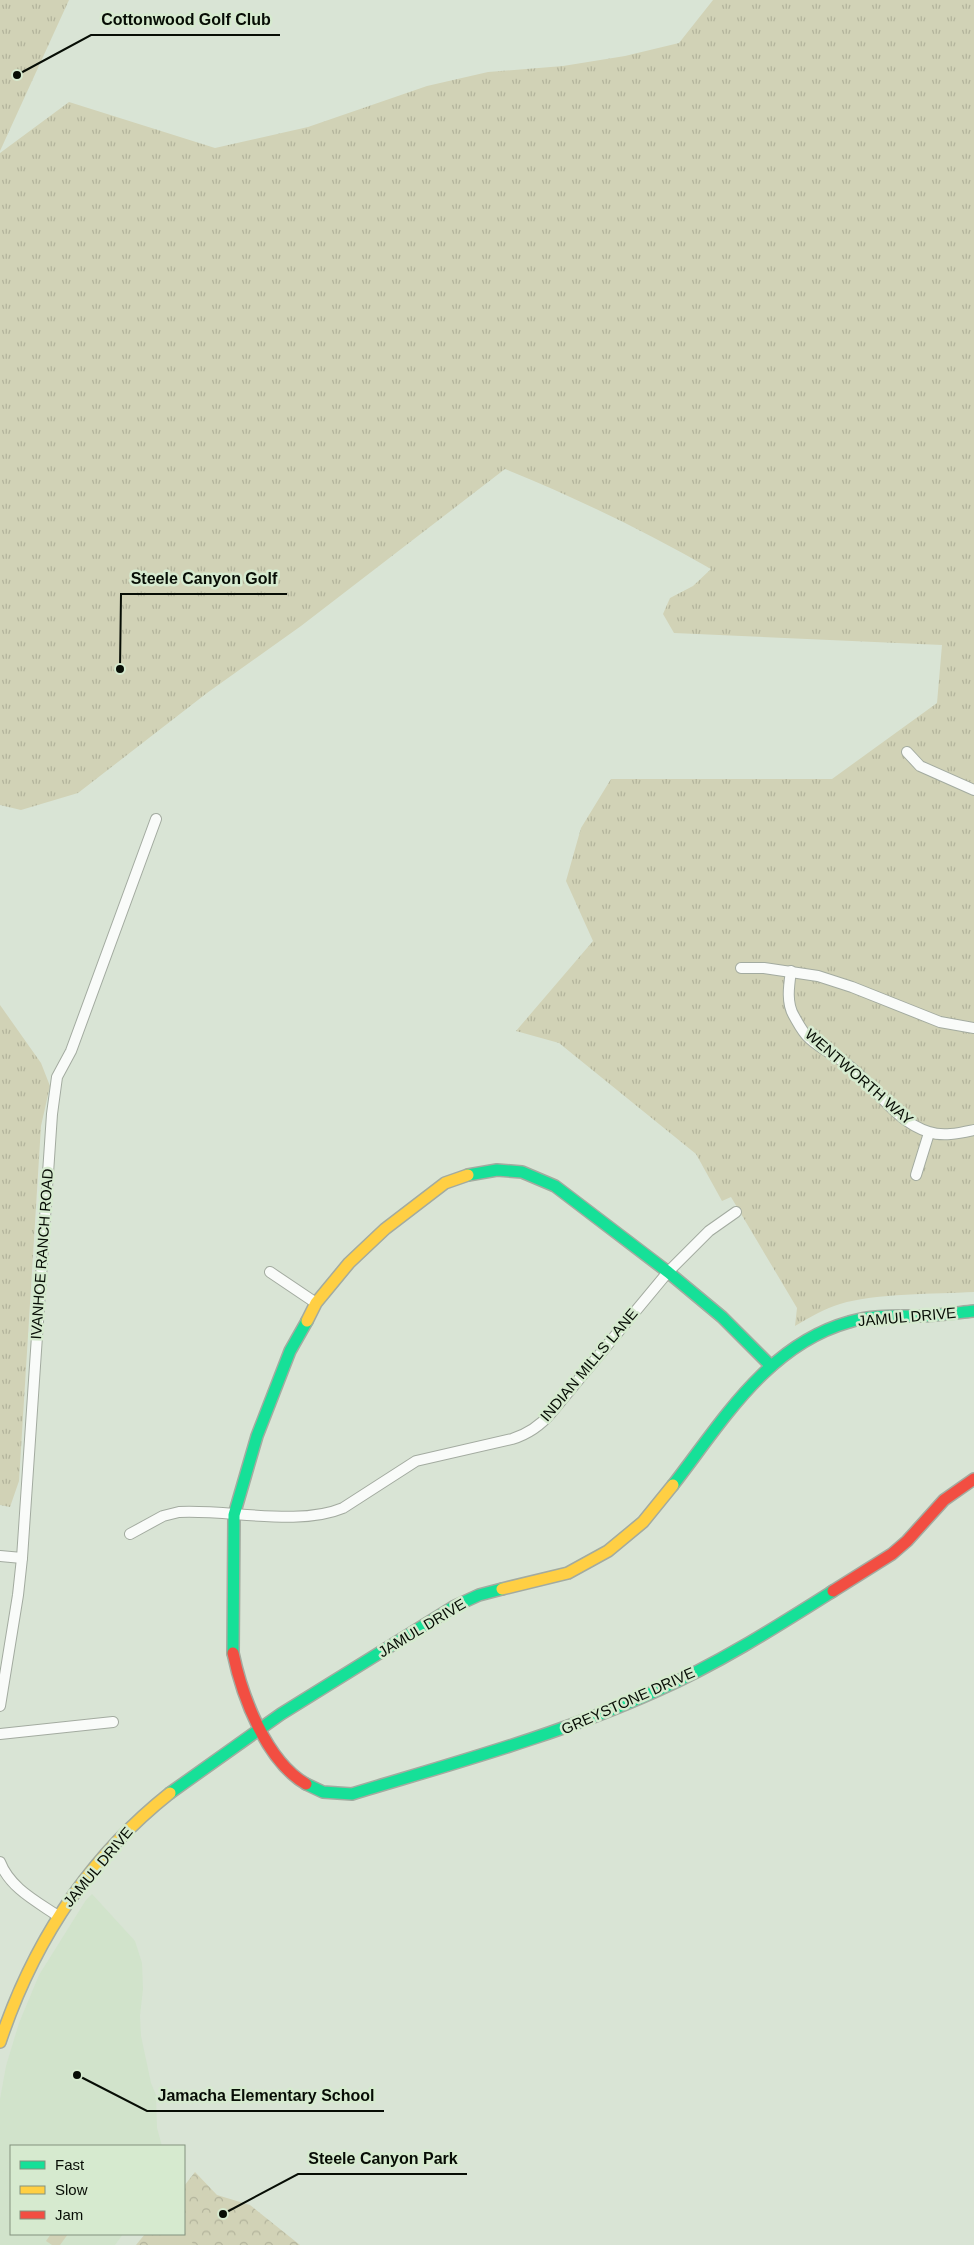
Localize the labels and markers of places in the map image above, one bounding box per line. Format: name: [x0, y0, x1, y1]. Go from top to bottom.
callout: Cottonwood Golf Club: [91, 4, 280, 35]
callout: Steele Canyon Golf: [121, 563, 287, 594]
callout: Jamacha Elementary School: [147, 2080, 384, 2111]
callout: Steele Canyon Park: [298, 2143, 467, 2174]

